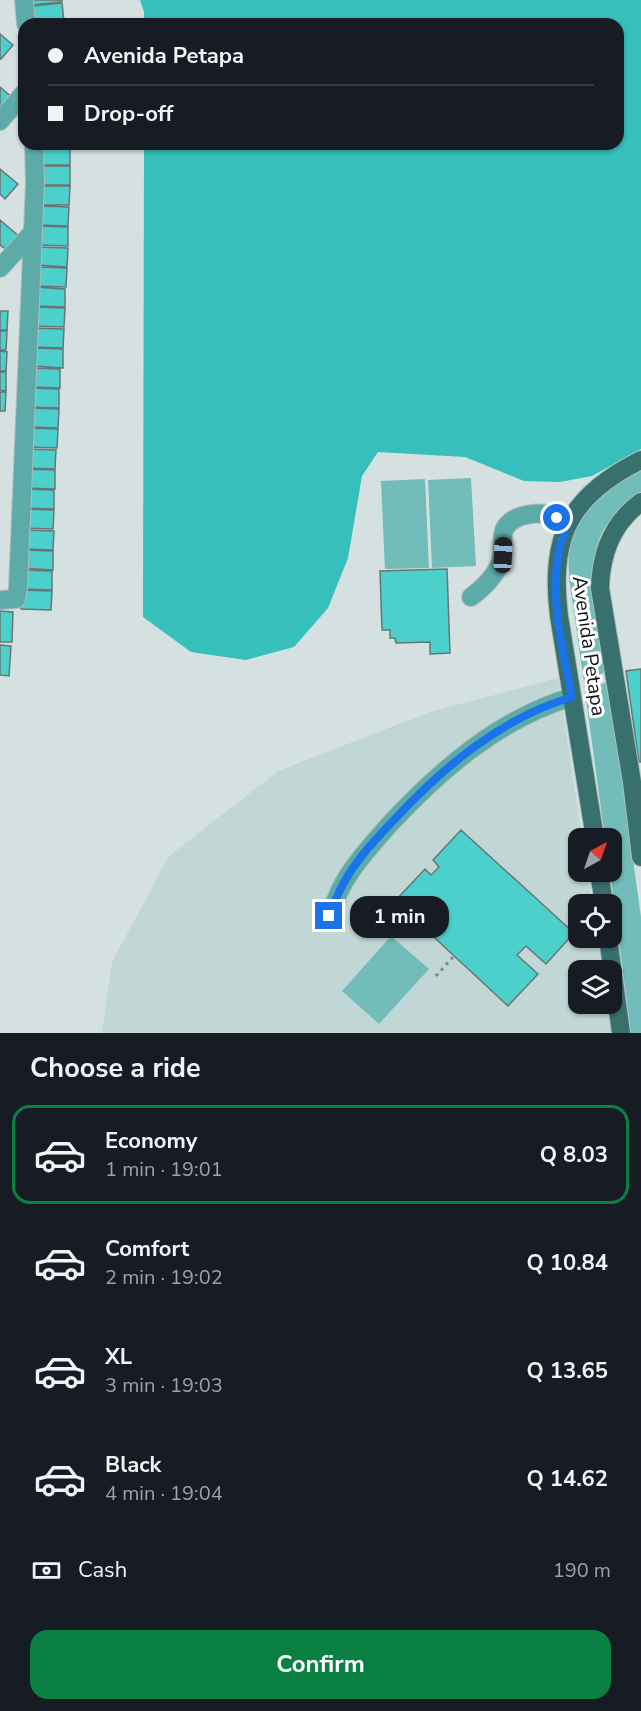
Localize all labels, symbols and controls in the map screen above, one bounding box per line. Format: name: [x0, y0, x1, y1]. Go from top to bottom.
text: Avenida Petapa: [84, 41, 244, 71]
text: Drop-off: [84, 99, 173, 129]
route start: [543, 504, 570, 531]
car: [493, 537, 513, 573]
street label: Avenida Petapa: [566, 574, 612, 718]
north arrow: [568, 828, 622, 882]
map controls: [568, 828, 622, 1014]
button: locate: [568, 894, 622, 948]
callout: 1 min: [350, 895, 449, 937]
route end: [315, 902, 342, 929]
text: 1 min: [374, 903, 425, 930]
button: layers: [568, 960, 622, 1014]
text: Choose a ride: [30, 1050, 201, 1087]
text: Economy: [105, 1126, 197, 1156]
icon: car: [33, 1128, 87, 1182]
text: Q 8.03: [540, 1140, 608, 1170]
text: 1 min · 19:01: [105, 1156, 223, 1183]
text: Comfort: [105, 1234, 189, 1264]
icon: car: [33, 1236, 87, 1290]
text: Q 10.84: [527, 1248, 608, 1278]
text: 2 min · 19:02: [105, 1264, 223, 1291]
text: XL: [105, 1342, 132, 1372]
icon: car: [33, 1344, 87, 1398]
text: Q 13.65: [527, 1356, 608, 1386]
text: 3 min · 19:03: [105, 1372, 223, 1399]
text: Black: [105, 1450, 161, 1480]
icon: car: [33, 1452, 87, 1506]
text: Q 14.62: [527, 1464, 608, 1494]
text: 4 min · 19:04: [105, 1480, 223, 1507]
icon: cash: [30, 1554, 63, 1587]
text: Cash: [78, 1555, 127, 1585]
text: 190 m: [553, 1557, 611, 1584]
button: Confirm: [30, 1630, 611, 1699]

